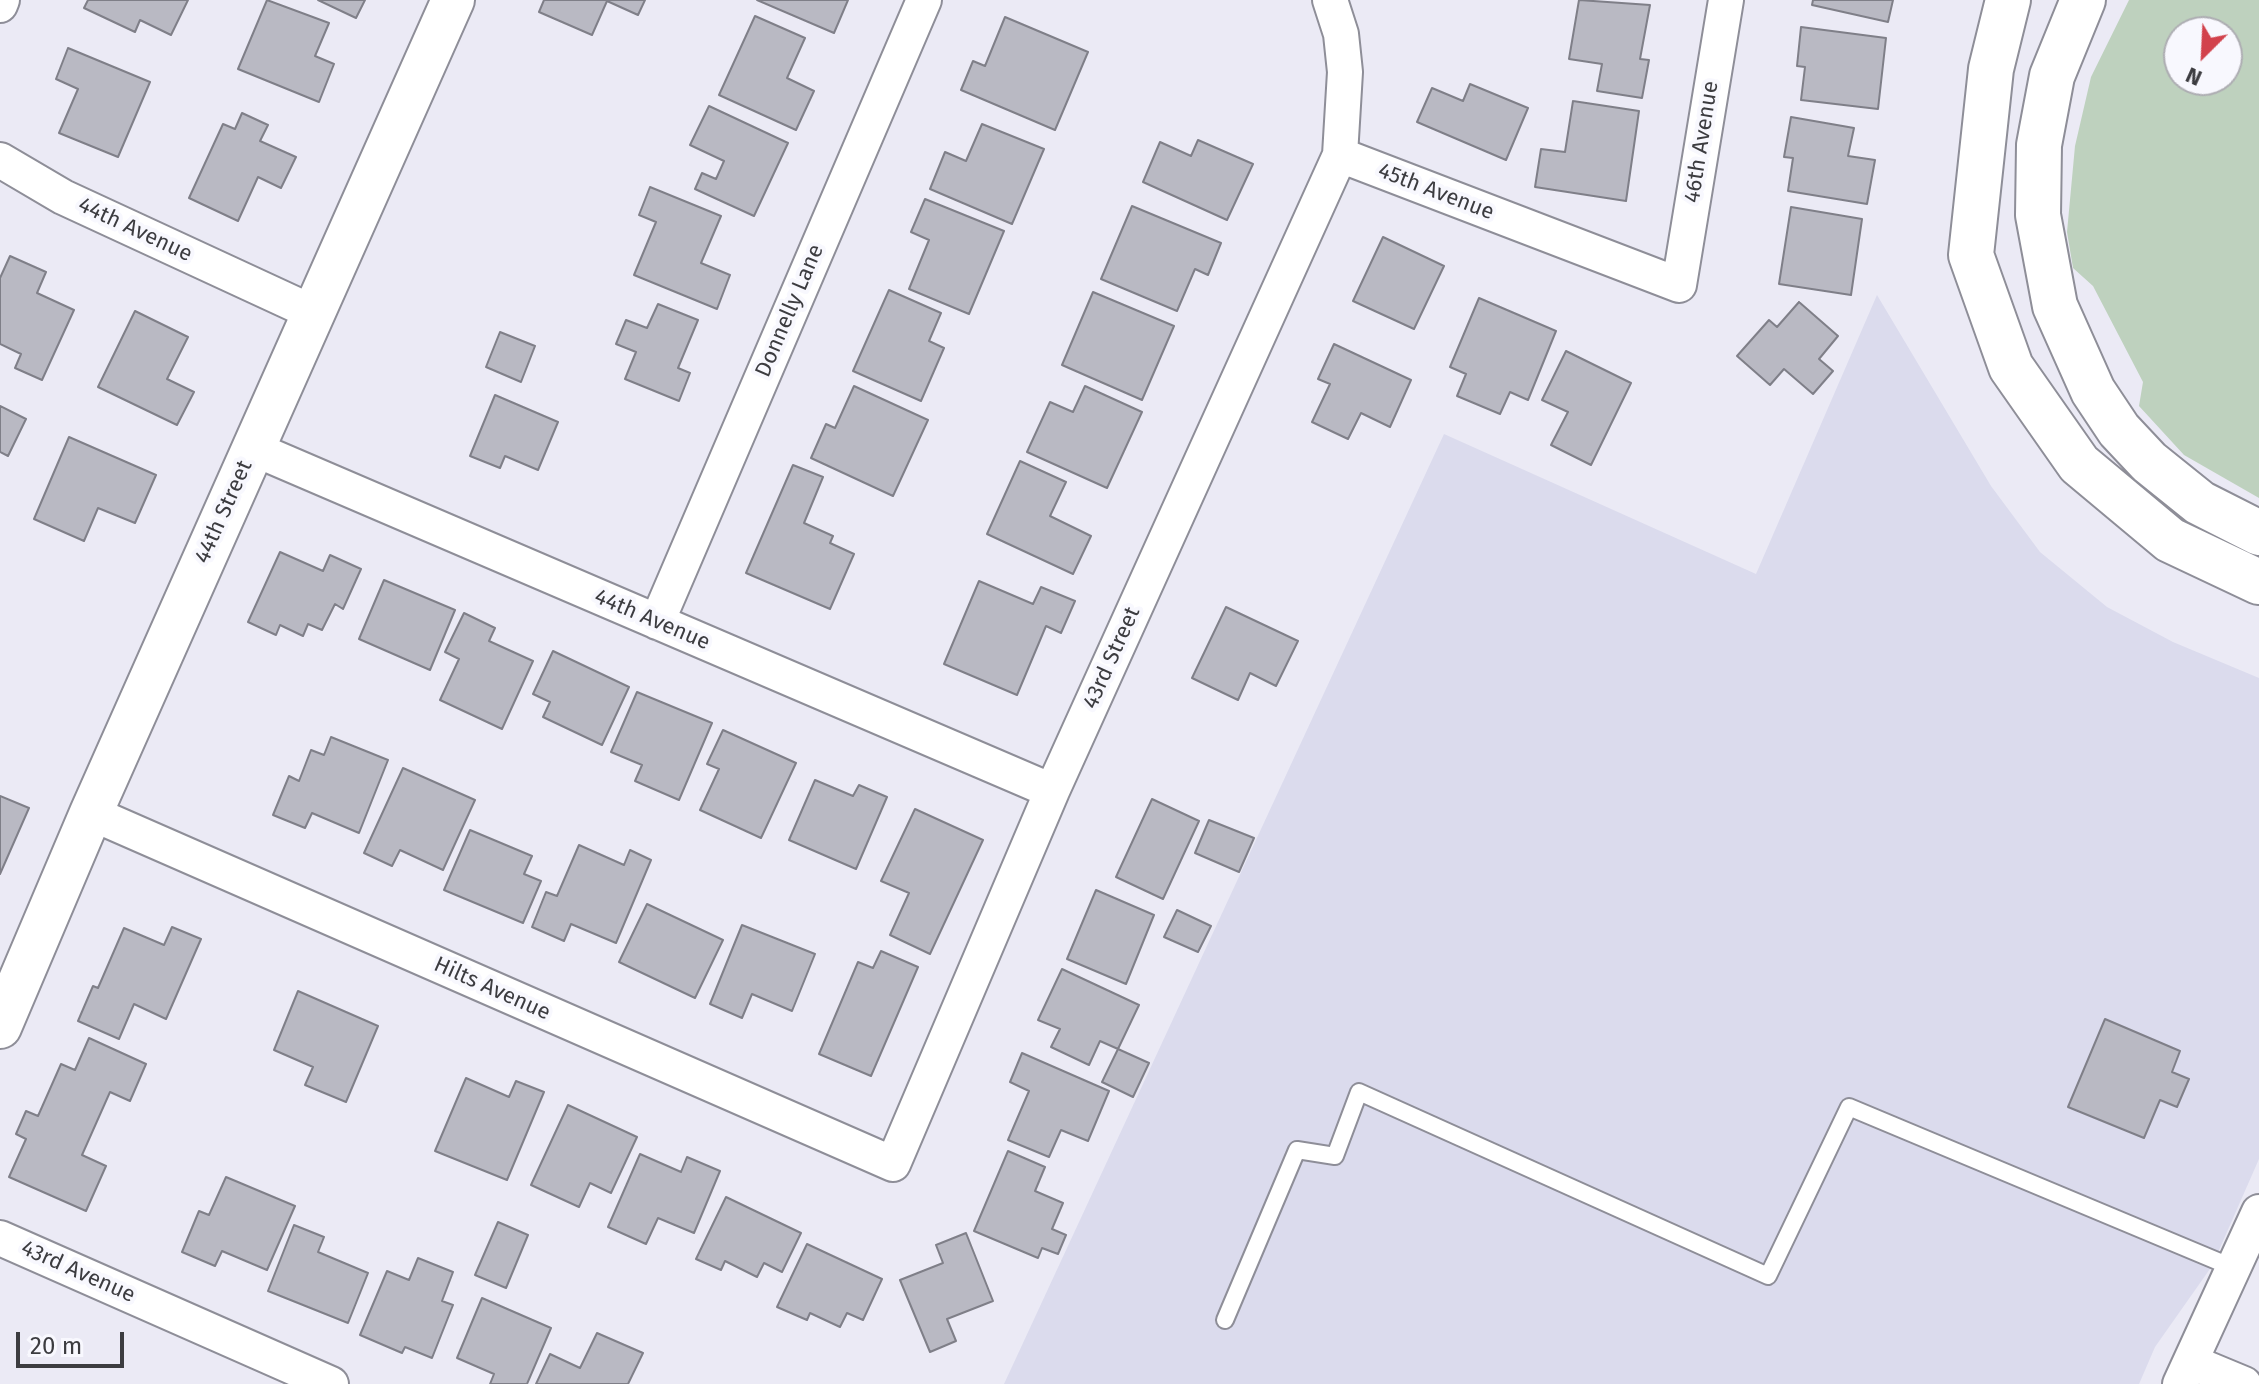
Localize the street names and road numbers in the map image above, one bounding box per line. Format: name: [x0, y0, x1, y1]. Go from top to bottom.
street label: 46th Avenue: [1679, 79, 1725, 205]
street label: 45th Avenue: [1374, 158, 1498, 226]
street label: 44th Avenue: [74, 192, 196, 268]
street label: Donnelly Lane: [750, 241, 830, 381]
street label: 44th Street: [190, 456, 258, 568]
street label: 44th Avenue: [590, 584, 714, 656]
street label: 43rd Street: [1078, 603, 1146, 713]
street label: Hilts Avenue: [430, 952, 554, 1026]
street label: 43rd Avenue: [17, 1235, 139, 1309]

